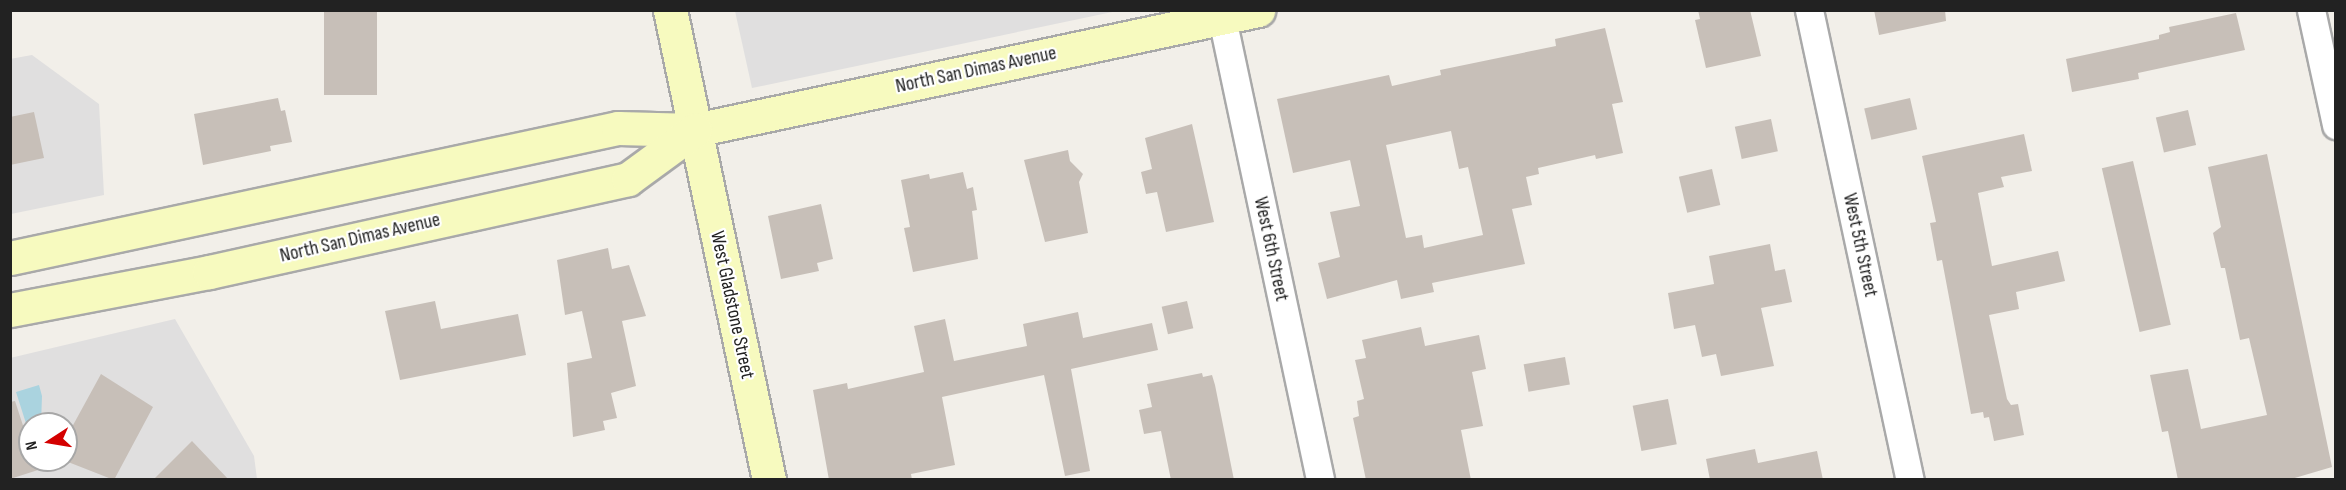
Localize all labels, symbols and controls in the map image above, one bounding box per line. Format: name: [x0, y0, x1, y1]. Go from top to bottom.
street label: North San Dimas Avenue: [893, 41, 1059, 99]
street label: West 5th Street: [1837, 191, 1883, 299]
street label: West 6th Street: [1248, 195, 1294, 303]
street label: North San Dimas Avenue: [278, 208, 442, 268]
street label: West Gladstone Street: [705, 229, 759, 381]
north arrow: [18, 412, 78, 472]
text: N: [22, 439, 42, 452]

